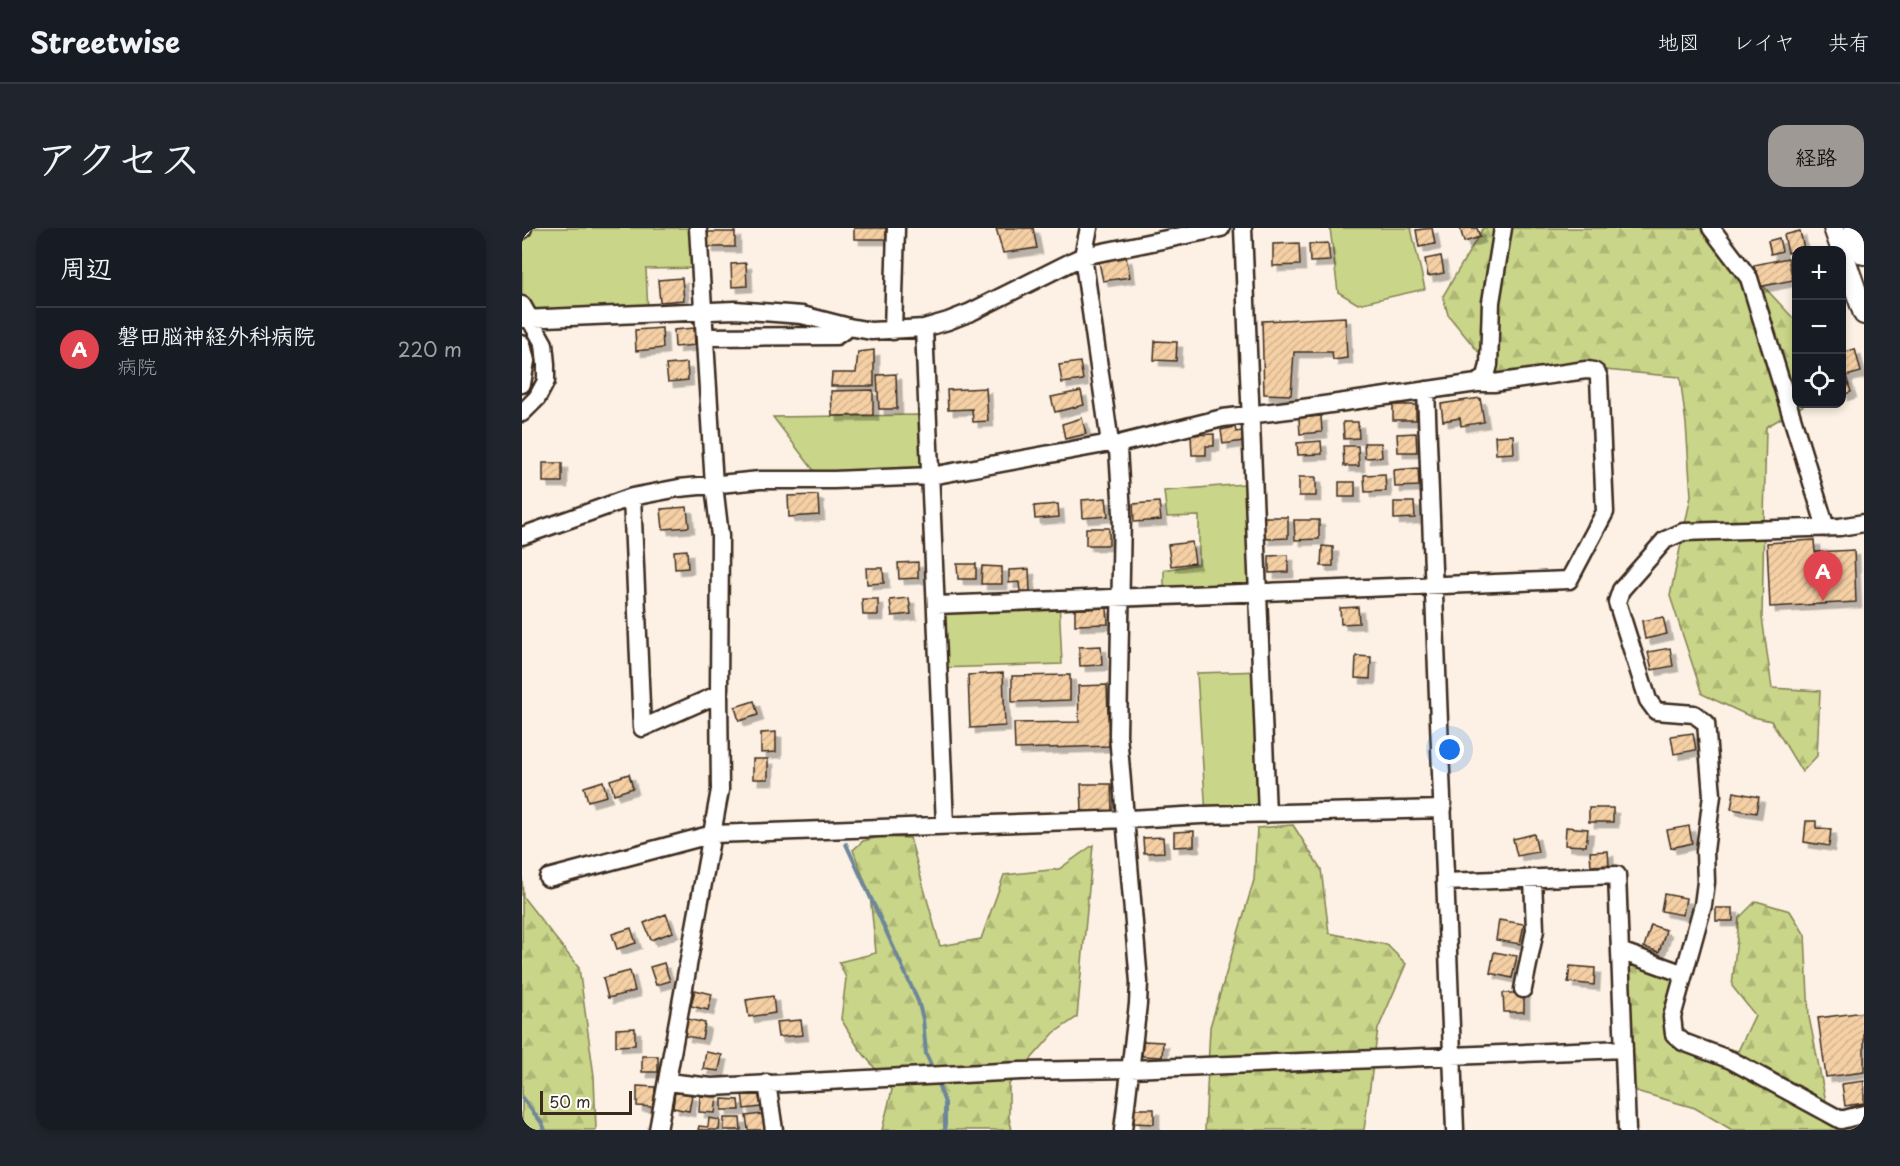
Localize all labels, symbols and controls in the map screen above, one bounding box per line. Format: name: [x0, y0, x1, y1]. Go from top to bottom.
text: Streetwise: [30, 20, 180, 63]
text: 地図: [1658, 25, 1700, 57]
text: レイヤ: [1733, 25, 1795, 57]
text: 共有: [1828, 25, 1870, 57]
text: アクセス: [36, 125, 201, 188]
button: 経路: [1768, 125, 1864, 187]
map controls: [1792, 246, 1846, 408]
button: +: [1792, 246, 1846, 300]
text: 周辺: [60, 248, 112, 287]
button: −: [1792, 300, 1846, 354]
text: 磐田脳神経外科病院: [117, 318, 315, 351]
text: A: [72, 334, 87, 364]
text: 220 m: [398, 334, 462, 364]
text: 病院: [117, 351, 157, 381]
button: locate: [1792, 354, 1846, 408]
pin: A: [1804, 552, 1842, 601]
your location: [1435, 735, 1464, 764]
scale bar: [540, 1088, 632, 1116]
text: 50 m: [549, 1089, 590, 1113]

